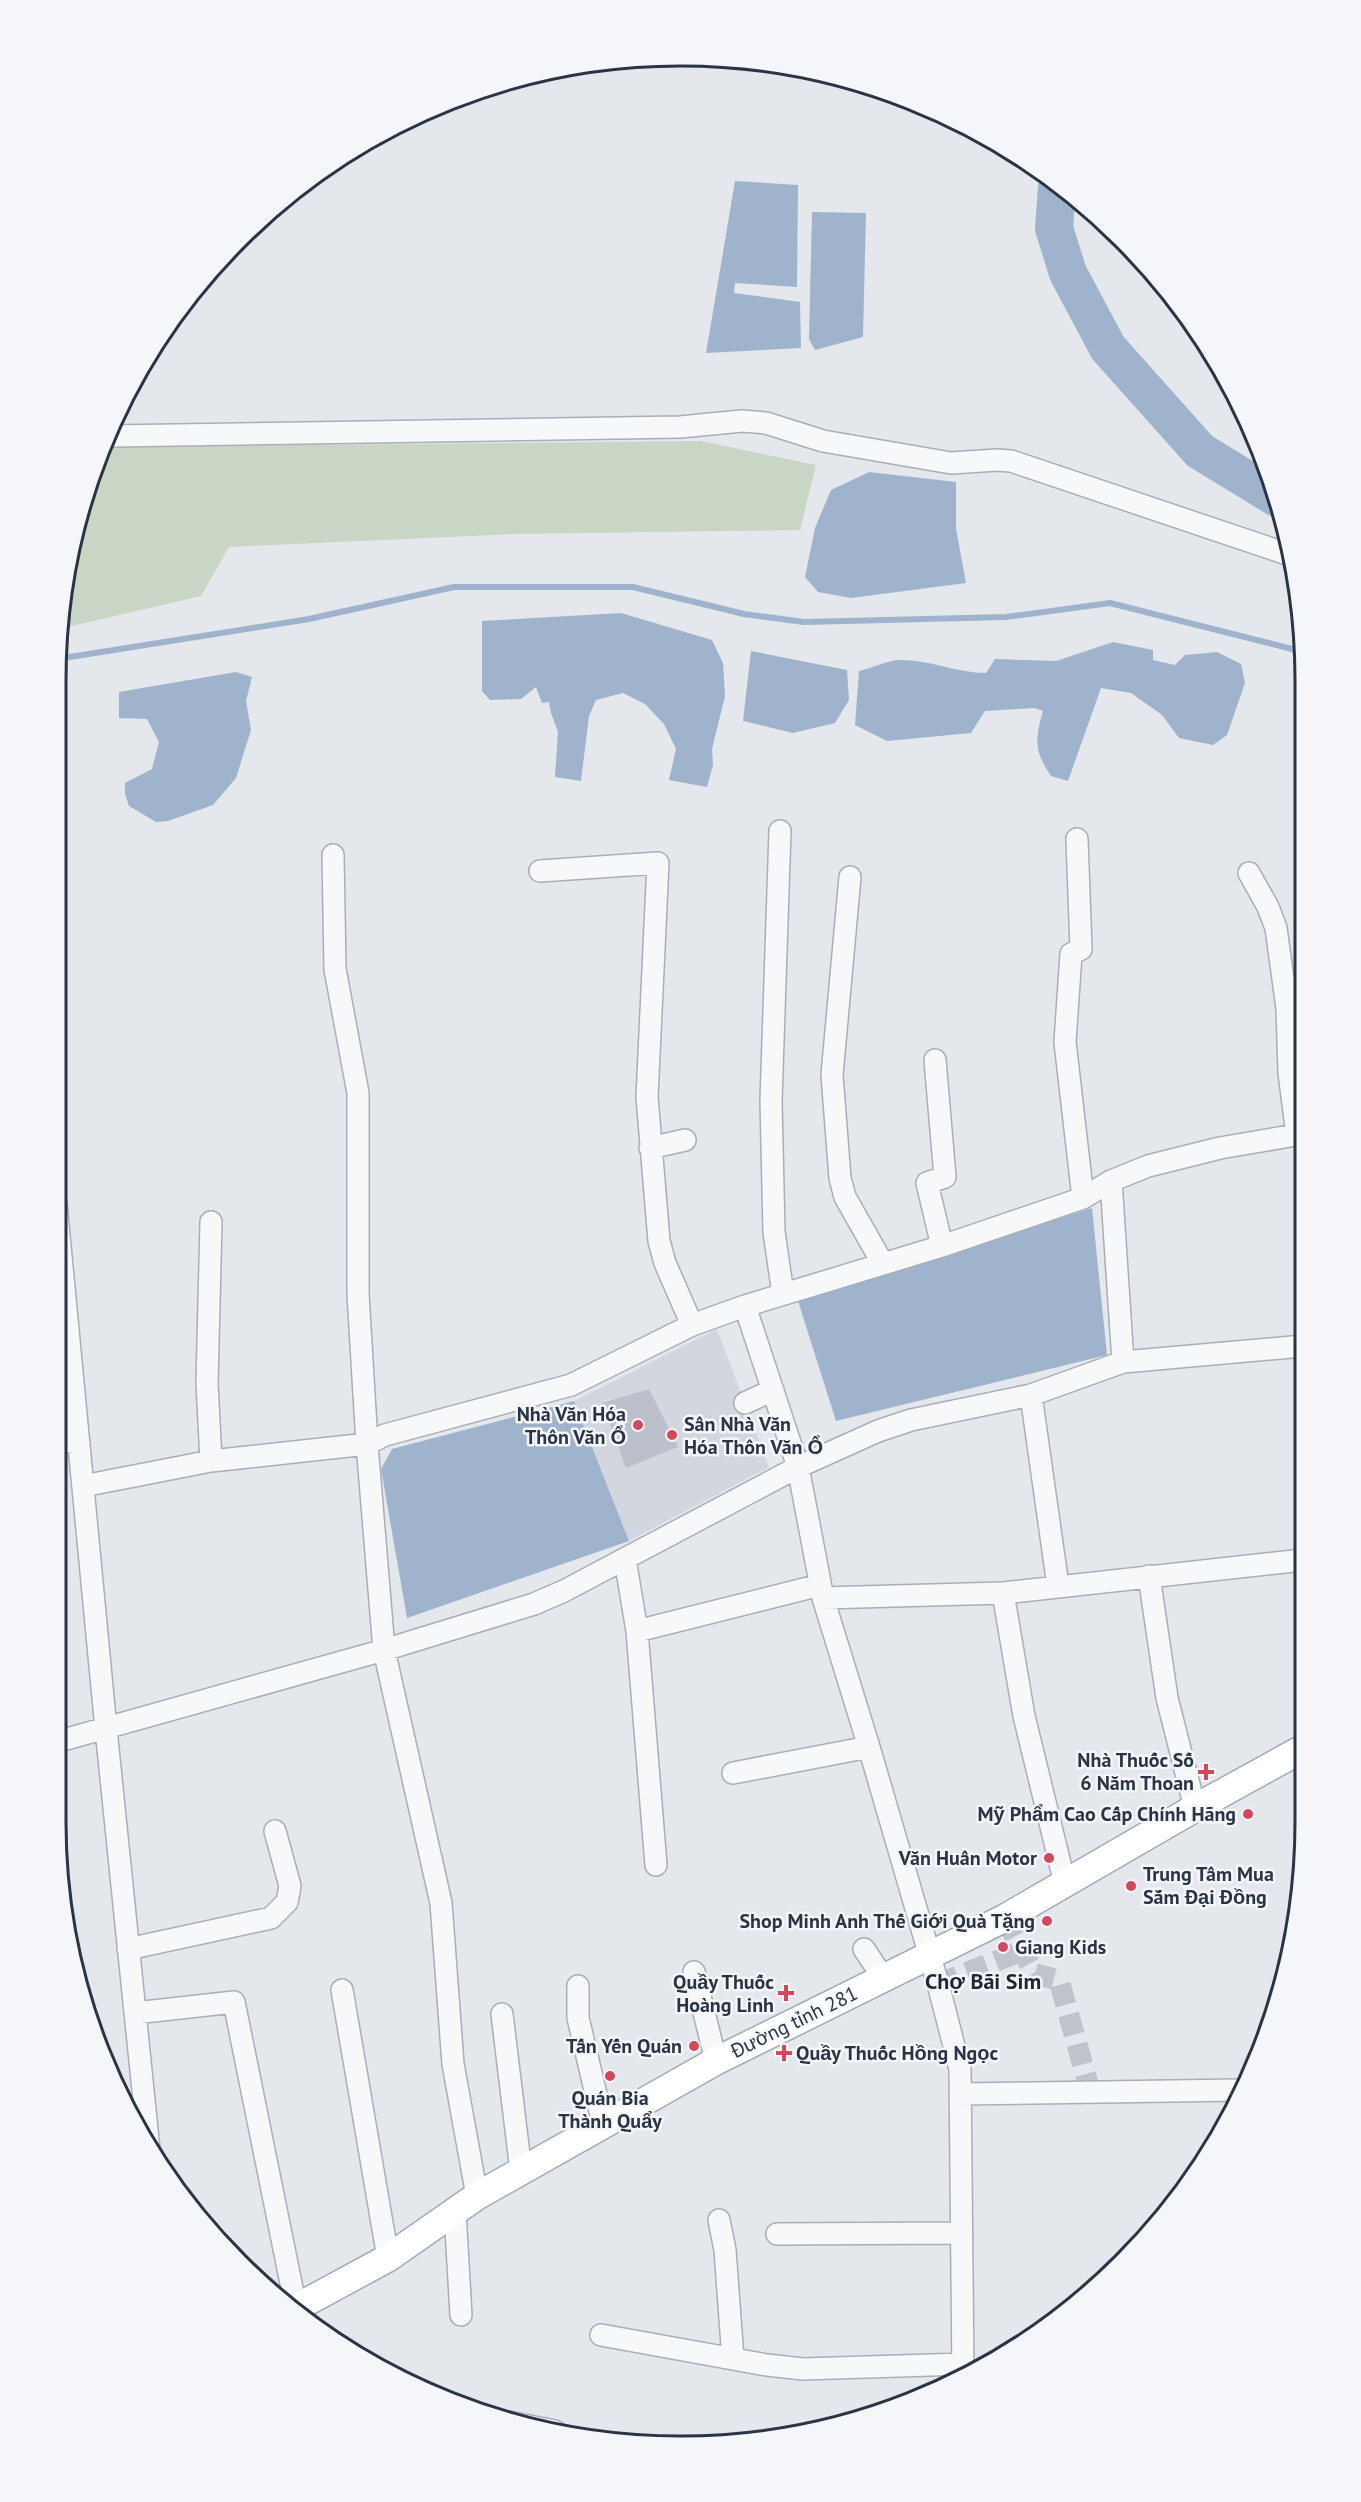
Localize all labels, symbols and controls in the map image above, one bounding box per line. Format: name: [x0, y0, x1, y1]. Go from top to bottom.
place label: Nhà Văn Hóa Thôn Văn Ổ: [517, 1401, 626, 1450]
place label: Sân Nhà Văn Hóa Thôn Văn Ổ: [684, 1411, 823, 1460]
marker: Nhà Văn Hóa Thôn Văn Ổ: [631, 1418, 645, 1432]
marker: Sân Nhà Văn Hóa Thôn Văn Ổ: [665, 1428, 679, 1442]
place label: Nhà Thuốc Số 6 Năm Thoan: [1077, 1747, 1194, 1796]
marker: Nhà Thuốc Số 6 Năm Thoan: [1199, 1765, 1213, 1779]
place label: Mỹ Phẩm Cao Cấp Chính Hãng: [977, 1801, 1236, 1827]
marker: Mỹ Phẩm Cao Cấp Chính Hãng: [1241, 1807, 1255, 1821]
place label: Văn Huân Motor: [898, 1845, 1037, 1871]
marker: Văn Huân Motor: [1042, 1851, 1056, 1865]
place label: Trung Tâm Mua Sắm Đại Đồng: [1143, 1861, 1274, 1910]
marker: Trung Tâm Mua Sắm Đại Đồng: [1124, 1879, 1138, 1893]
place label: Shop Minh Anh Thế Giới Quà Tặng: [740, 1908, 1035, 1934]
marker: Shop Minh Anh Thế Giới Quà Tặng: [1040, 1914, 1054, 1928]
place label: Giang Kids: [1015, 1934, 1106, 1960]
marker: Giang Kids: [996, 1940, 1010, 1954]
district label: Chợ Bãi Sim: [925, 1967, 1041, 1995]
place label: Quầy Thuốc Hoàng Linh: [673, 1969, 774, 2018]
street label: Đường tỉnh 281: [725, 1980, 862, 2064]
marker: Quầy Thuốc Hoàng Linh: [779, 1986, 793, 2000]
place label: Tấn Yến Quán: [566, 2033, 682, 2059]
marker: Tấn Yến Quán: [687, 2039, 701, 2053]
place label: Quầy Thuốc Hồng Ngọc: [796, 2040, 998, 2066]
marker: Quầy Thuốc Hồng Ngọc: [777, 2046, 791, 2060]
marker: Quán Bia Thành Quẩy: [603, 2069, 617, 2083]
place label: Quán Bia Thành Quẩy: [558, 2085, 662, 2134]

